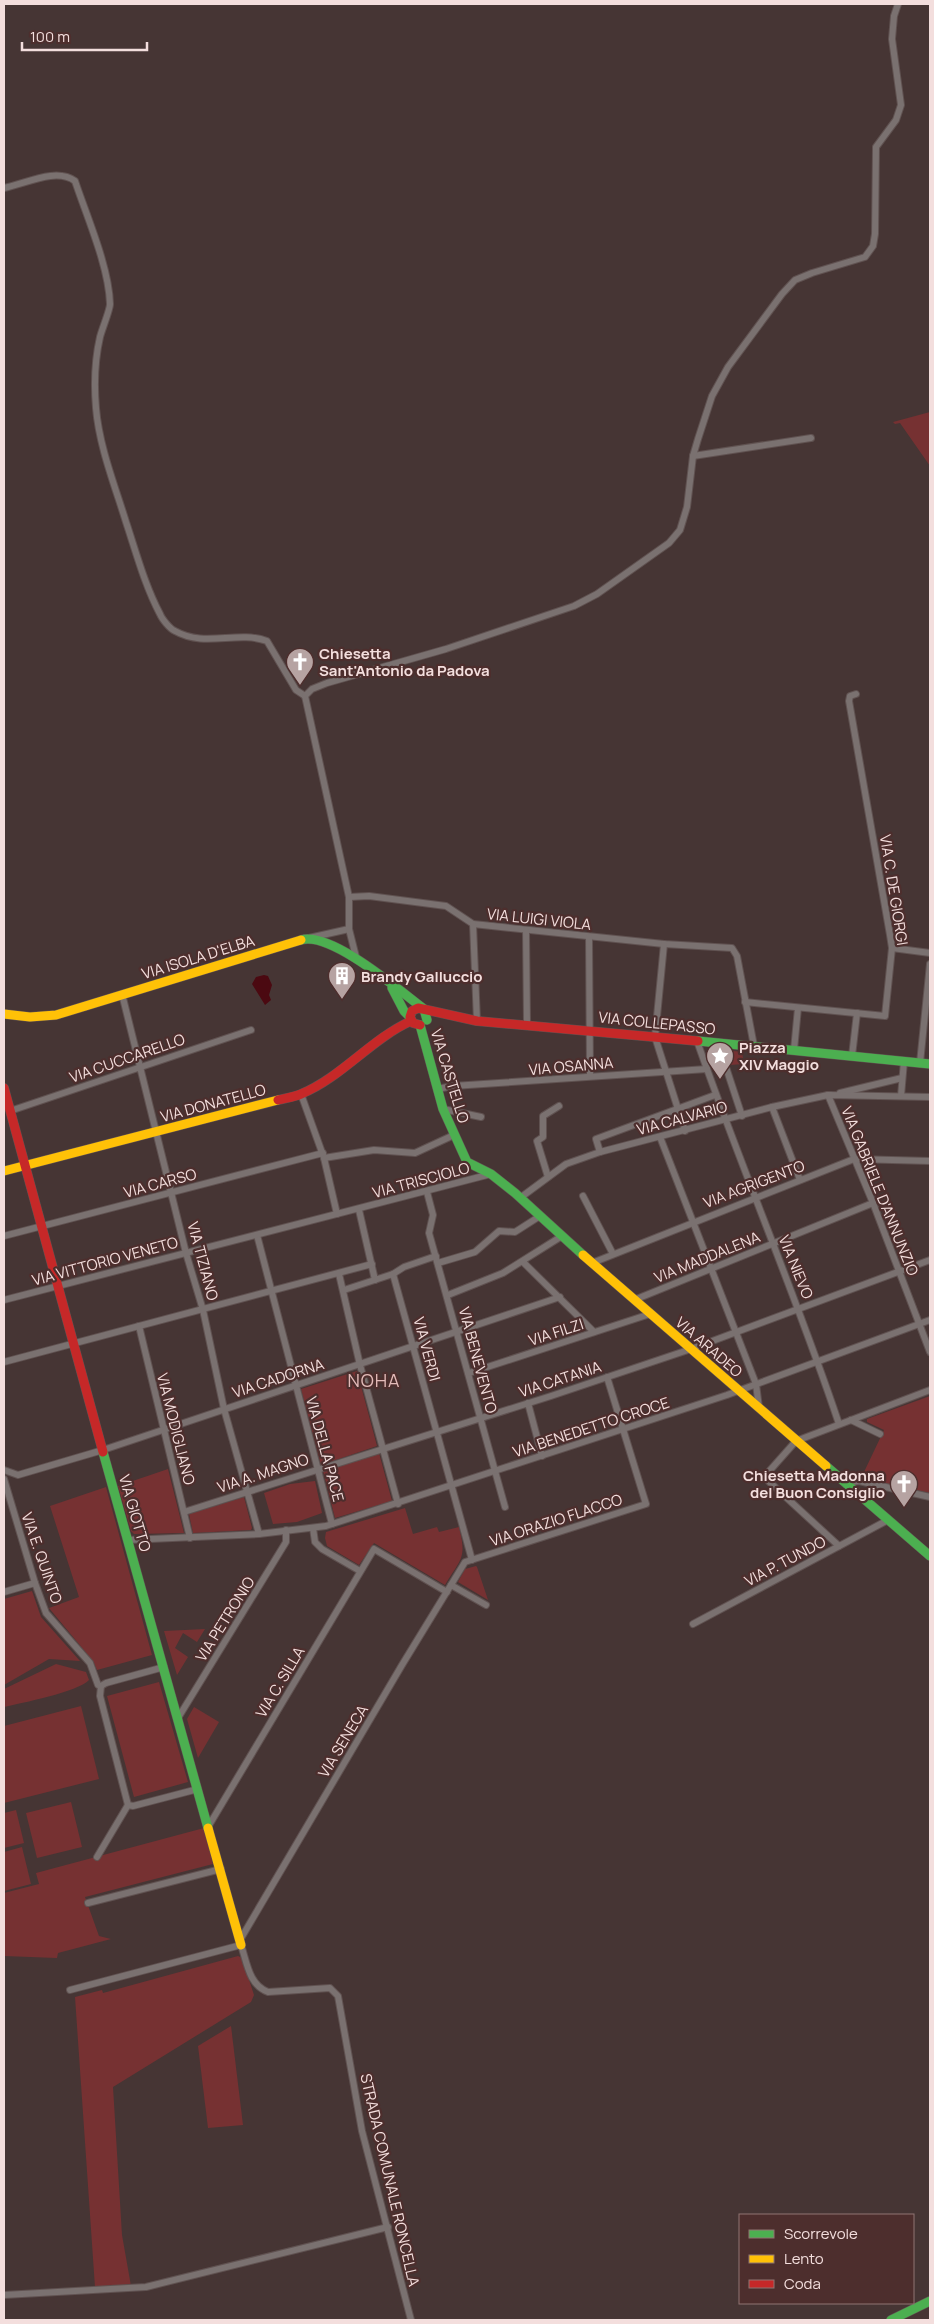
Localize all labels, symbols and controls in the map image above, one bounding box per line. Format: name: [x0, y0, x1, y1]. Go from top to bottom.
scale bar: [22, 20, 148, 52]
text: 100 m: [30, 26, 70, 47]
place label: Chiesetta Sant'Antonio da Padova: [319, 643, 490, 681]
church icon: Chiesetta Sant'Antonio da Padova: [285, 647, 315, 686]
street label: VIA C. DE GIORGI: [875, 833, 913, 947]
street label: VIA LUIGI VIOLA: [486, 903, 592, 935]
street label: VIA ISOLA D'ELBA: [139, 930, 257, 984]
building icon: Brandy Galluccio: [327, 961, 357, 1000]
place label: Brandy Galluccio: [361, 966, 483, 987]
street label: VIA COLLEPASSO: [597, 1006, 717, 1040]
street label: VIA CASTELLO: [426, 1026, 474, 1126]
street label: VIA CUCCARELLO: [66, 1028, 188, 1088]
place label: Piazza XIV Maggio: [739, 1037, 819, 1075]
place icon: Piazza XIV Maggio: [705, 1041, 735, 1080]
street label: VIA OSANNA: [528, 1052, 615, 1080]
street label: VIA DONATELLO: [158, 1079, 268, 1127]
street label: VIA CALVARIO: [634, 1096, 730, 1140]
street label: VIA GABRIELE D'ANNUNZIO: [836, 1103, 924, 1279]
street label: VIA AGRIGENTO: [700, 1155, 808, 1213]
street label: VIA TRISCIOLO: [370, 1157, 472, 1203]
street label: VIA CARSO: [121, 1163, 199, 1203]
street label: VIA TIZIANO: [182, 1219, 224, 1303]
street label: VIA MADDALENA: [651, 1226, 764, 1288]
street label: VIA VITTORIO VENETO: [30, 1231, 180, 1291]
street label: VIA NIEVO: [774, 1232, 818, 1302]
street label: VIA BENEVENTO: [454, 1304, 502, 1416]
street label: VIA ARADEO: [671, 1312, 747, 1382]
street label: VIA FILZI: [526, 1313, 586, 1351]
street label: VIA VERDI: [408, 1315, 446, 1383]
street label: VIA CADORNA: [230, 1353, 327, 1403]
street label: VIA CATANIA: [516, 1356, 604, 1402]
district label: NOHA: [347, 1368, 401, 1392]
street label: VIA MODIGLIANO: [152, 1371, 200, 1487]
street label: VIA BENEDETTO CROCE: [510, 1392, 672, 1462]
street label: VIA DELLA PACE: [301, 1394, 349, 1504]
street label: VIA A. MAGNO: [215, 1448, 311, 1498]
place label: Chiesetta Madonna del Buon Consiglio: [743, 1465, 885, 1503]
church icon: Chiesetta Madonna del Buon Consiglio: [889, 1469, 919, 1508]
street label: VIA GIOTTO: [114, 1472, 156, 1554]
street label: VIA ORAZIO FLACCO: [487, 1489, 625, 1551]
street label: VIA E. QUINTO: [17, 1509, 67, 1607]
street label: VIA P. TUNDO: [741, 1531, 829, 1591]
street label: VIA PETRONIO: [191, 1572, 260, 1666]
street label: VIA C. SILLA: [251, 1642, 310, 1721]
street label: VIA SENECA: [313, 1700, 373, 1781]
street label: STRADA COMUNALE RONCELLA: [355, 2072, 425, 2289]
legend: [739, 2214, 914, 2304]
text: Scorrevole: [784, 2223, 858, 2244]
text: Lento: [784, 2248, 824, 2269]
text: Coda: [784, 2273, 821, 2294]

